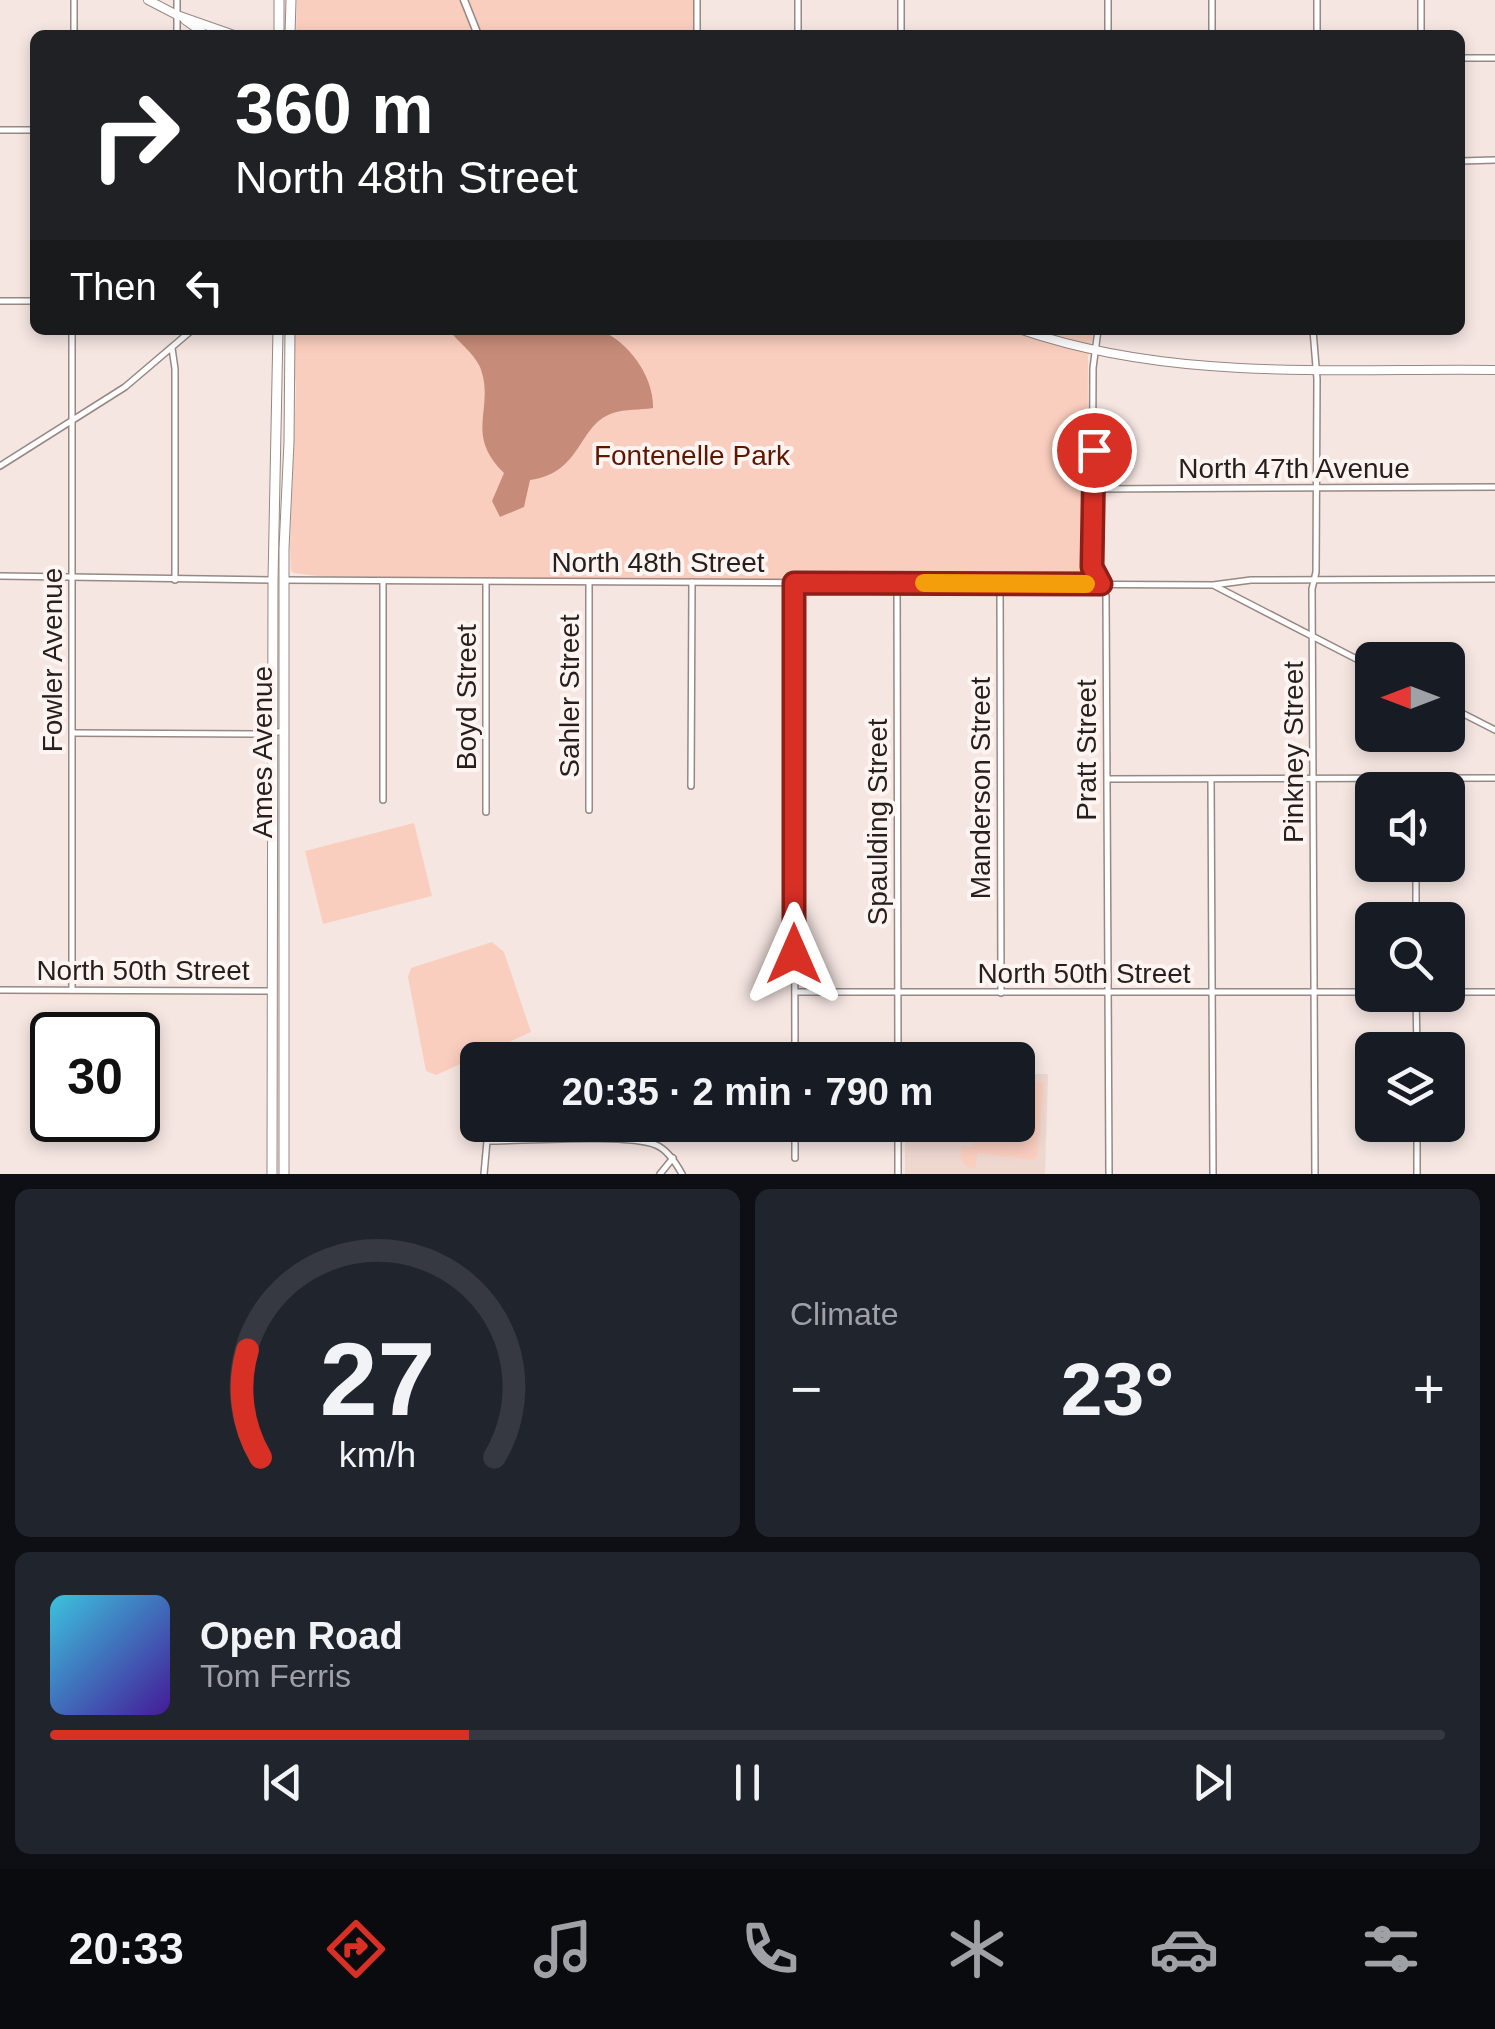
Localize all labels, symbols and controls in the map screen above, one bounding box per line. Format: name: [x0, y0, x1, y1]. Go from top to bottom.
icon: right: [70, 70, 200, 200]
text: 360 m: [235, 70, 433, 148]
text: North 48th Street: [235, 152, 578, 203]
icon: left: [177, 260, 232, 315]
text: Then: [70, 266, 157, 308]
pin: [1052, 408, 1137, 493]
icon: arrive: [1067, 423, 1122, 478]
park label: Fontenelle Park: [594, 440, 791, 471]
street label: North 47th Avenue: [1178, 453, 1410, 484]
street label: North 48th Street: [551, 547, 765, 578]
street label: Fowler Avenue: [37, 568, 68, 752]
street label: Sahler Street: [554, 614, 585, 778]
street label: Boyd Street: [451, 624, 482, 770]
north arrow: [1355, 642, 1465, 752]
map controls: [1355, 642, 1465, 1142]
street label: Pinkney Street: [1278, 661, 1309, 843]
street label: Ames Avenue: [247, 666, 278, 838]
street label: Manderson Street: [965, 677, 996, 899]
street label: Pratt Street: [1071, 679, 1102, 821]
street label: Spaulding Street: [862, 718, 893, 926]
button: sound: [1355, 772, 1465, 882]
position arrow: [742, 902, 846, 1006]
button: search: [1355, 902, 1465, 1012]
street label: North 50th Street: [36, 955, 250, 986]
street label: North 50th Street: [977, 958, 1191, 989]
speed limit sign: 30: [30, 1012, 160, 1142]
button: layers: [1355, 1032, 1465, 1142]
text: 20:35 · 2 min · 790 m: [562, 1071, 933, 1113]
text: Climate: [790, 1296, 898, 1332]
text: 27: [320, 1321, 435, 1437]
text: 23°: [1061, 1347, 1174, 1431]
text: −: [790, 1358, 822, 1420]
text: +: [1413, 1358, 1445, 1420]
text: km/h: [339, 1435, 416, 1475]
text: Open Road: [200, 1615, 403, 1657]
text: Tom Ferris: [200, 1658, 351, 1694]
icon: previous: [255, 1755, 310, 1810]
icon: pause: [720, 1755, 775, 1810]
icon: next: [1185, 1755, 1240, 1810]
icon: directions: [321, 1914, 391, 1984]
icon: music: [528, 1914, 598, 1984]
icon: phone: [735, 1914, 805, 1984]
icon: climate: [942, 1914, 1012, 1984]
icon: car: [1149, 1914, 1219, 1984]
icon: filters: [1356, 1914, 1426, 1984]
text: 20:33: [69, 1923, 184, 1974]

